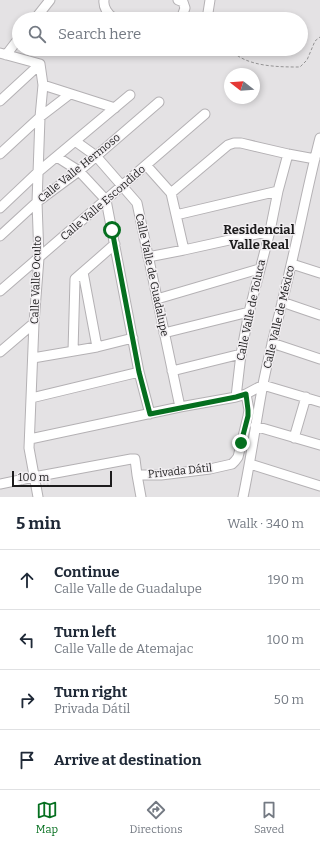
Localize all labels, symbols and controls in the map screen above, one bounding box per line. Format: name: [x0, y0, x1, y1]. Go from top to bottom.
search box: [12, 12, 308, 56]
icon: search: [26, 23, 48, 45]
text: Search here: [58, 25, 141, 43]
north arrow: [224, 68, 260, 104]
street label: Calle Valle Hermoso: [35, 131, 123, 205]
street label: Calle Valle Escondido: [58, 163, 148, 243]
street label: Calle Valle de Guadalupe: [133, 212, 171, 338]
route start: [103, 221, 121, 239]
district label: Residencial Valle Real: [223, 222, 295, 252]
street label: Calle Valle Oculto: [28, 236, 44, 324]
street label: Calle Valle de Toluca: [234, 258, 268, 362]
street label: Calle Valle de México: [261, 264, 297, 370]
route end: [232, 434, 250, 452]
street label: Privada Dátil: [147, 461, 213, 481]
scale bar: [12, 469, 112, 488]
text: 100 m: [18, 471, 49, 484]
text: 5 min: [16, 513, 61, 534]
text: Walk · 340 m: [227, 516, 304, 531]
text: Continue: [54, 563, 120, 581]
icon: ahead: [16, 569, 38, 591]
text: 190 m: [268, 572, 304, 587]
text: Calle Valle de Guadalupe: [54, 581, 202, 596]
text: Turn left: [54, 623, 116, 641]
icon: left: [16, 629, 38, 651]
text: 100 m: [267, 632, 304, 647]
text: Calle Valle de Atemajac: [54, 641, 193, 656]
text: Turn right: [54, 683, 127, 701]
icon: right: [16, 689, 38, 711]
text: 50 m: [274, 692, 304, 707]
text: Privada Dátil: [54, 701, 130, 716]
icon: arrive: [16, 749, 38, 771]
text: Arrive at destination: [54, 751, 201, 769]
tab: Map: [36, 799, 58, 836]
tab: Directions: [130, 799, 182, 836]
tab: Saved: [254, 799, 284, 836]

